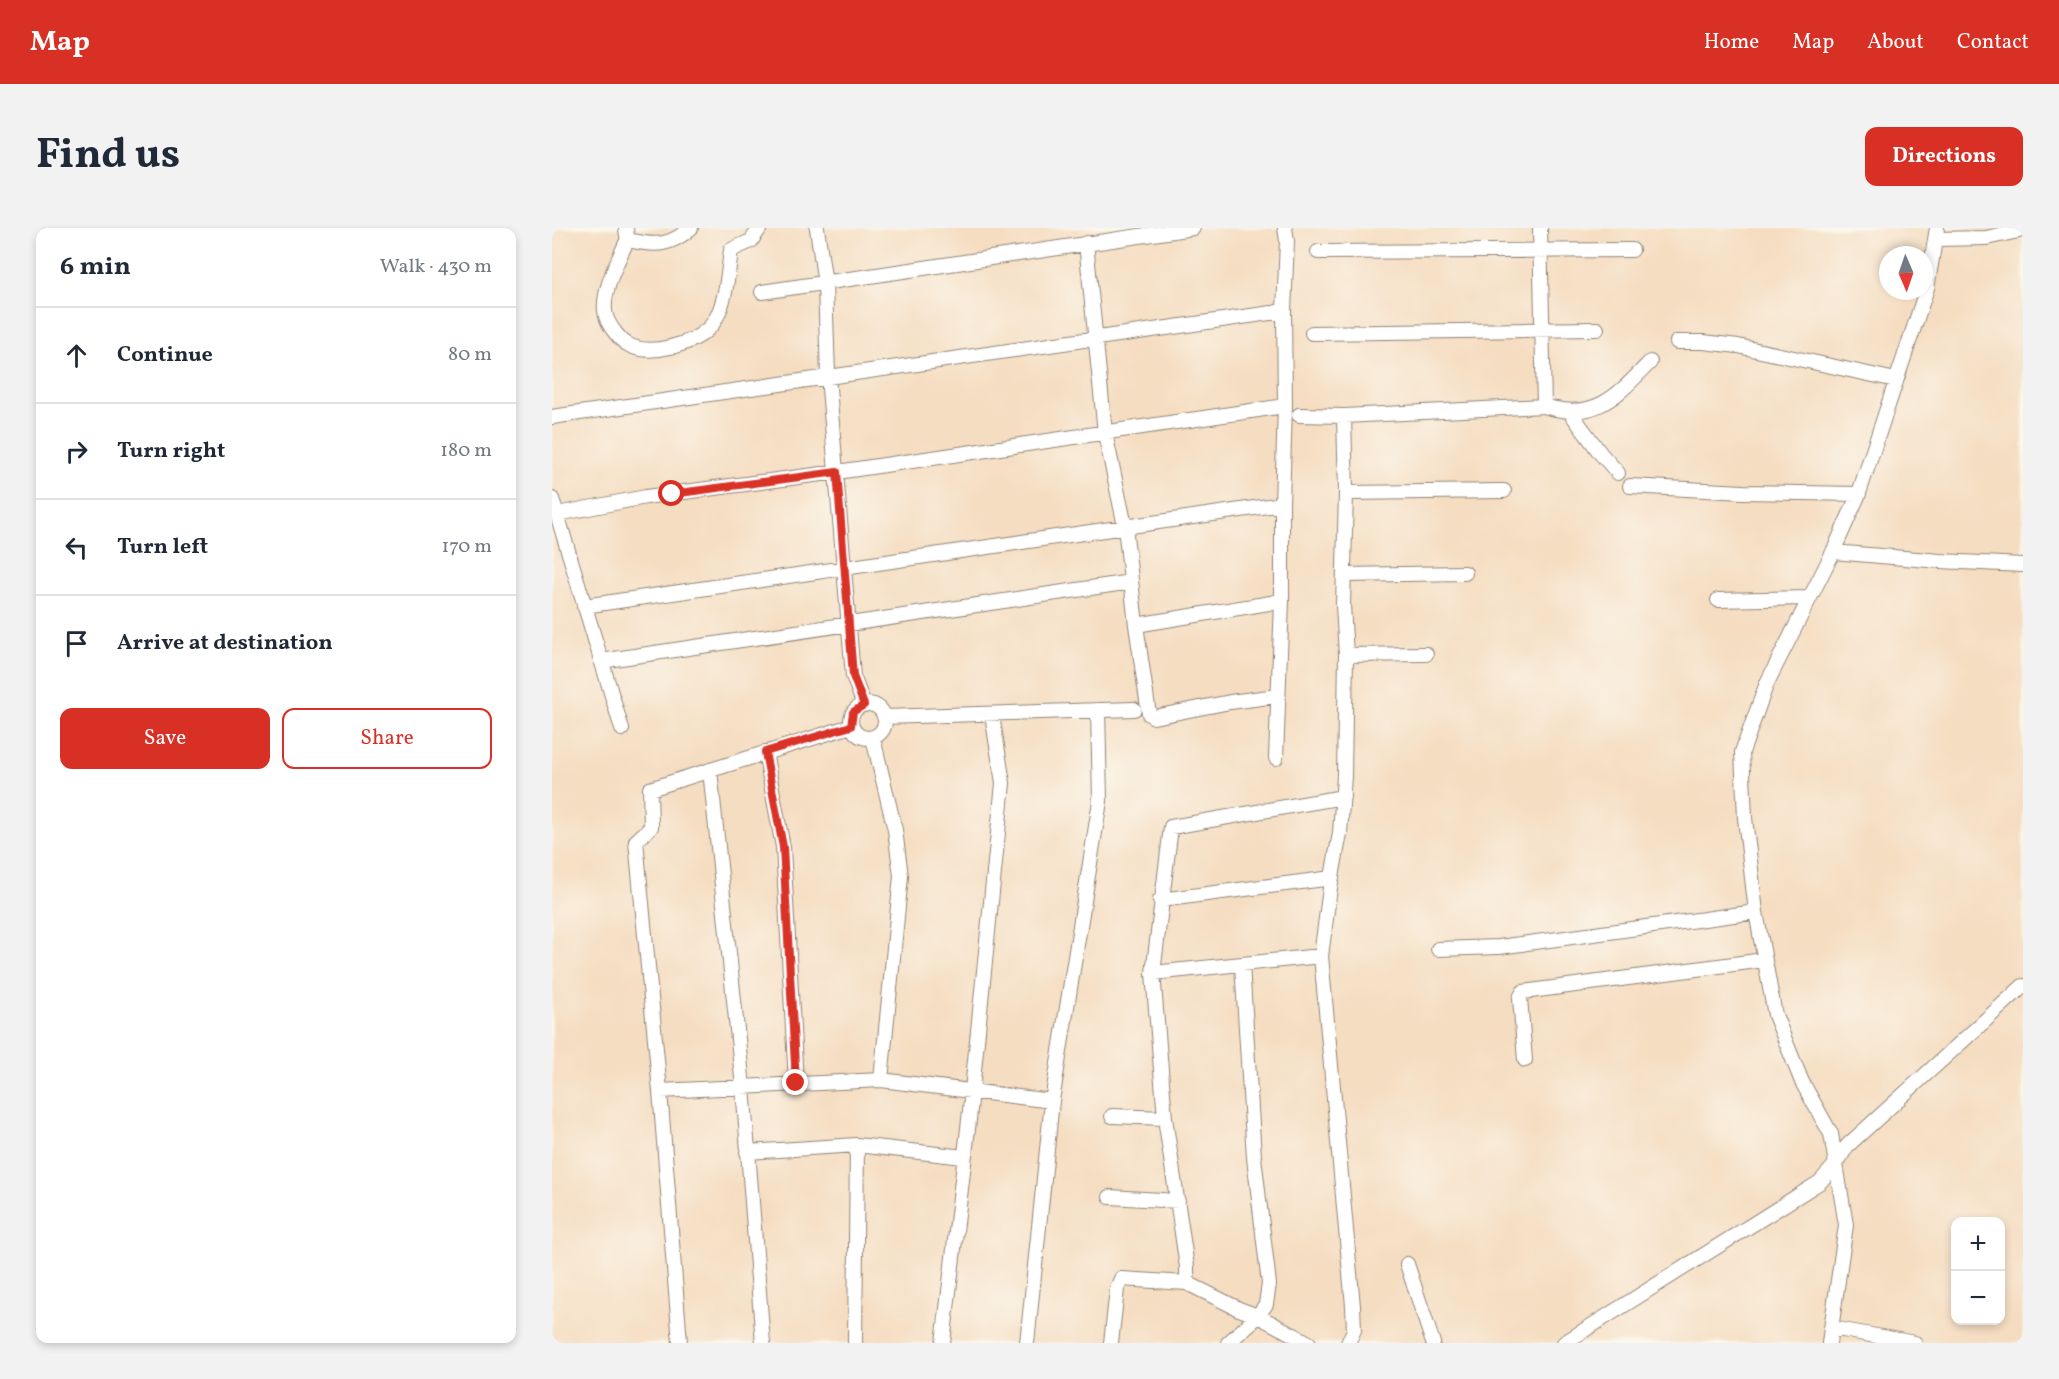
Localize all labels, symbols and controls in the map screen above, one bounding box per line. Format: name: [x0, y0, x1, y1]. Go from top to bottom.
text: Map: [30, 23, 90, 62]
text: Home: [1704, 28, 1759, 57]
text: Map: [1792, 28, 1834, 57]
text: About: [1867, 28, 1924, 57]
text: Contact: [1957, 28, 2029, 57]
text: Find us: [36, 127, 180, 186]
button: Directions: [1865, 127, 2023, 186]
north arrow: [1879, 246, 1933, 300]
text: 6 min: [60, 249, 131, 285]
text: Walk · 430 m: [380, 253, 492, 281]
icon: ahead: [60, 339, 93, 372]
text: Continue: [117, 340, 213, 371]
text: 80 m: [448, 341, 492, 369]
icon: right: [60, 435, 93, 468]
text: Turn right: [117, 436, 225, 467]
text: 180 m: [440, 437, 492, 465]
route start: [658, 480, 684, 506]
icon: left: [60, 531, 93, 564]
text: Turn left: [117, 532, 208, 563]
text: 170 m: [442, 533, 492, 561]
icon: arrive: [60, 627, 93, 660]
text: Arrive at destination: [117, 628, 333, 659]
button: Save: [60, 708, 270, 769]
button: Share: [282, 708, 492, 769]
route end: [782, 1069, 808, 1095]
map controls: [1951, 1217, 2005, 1325]
button: +: [1951, 1217, 2005, 1271]
button: −: [1951, 1271, 2005, 1325]

